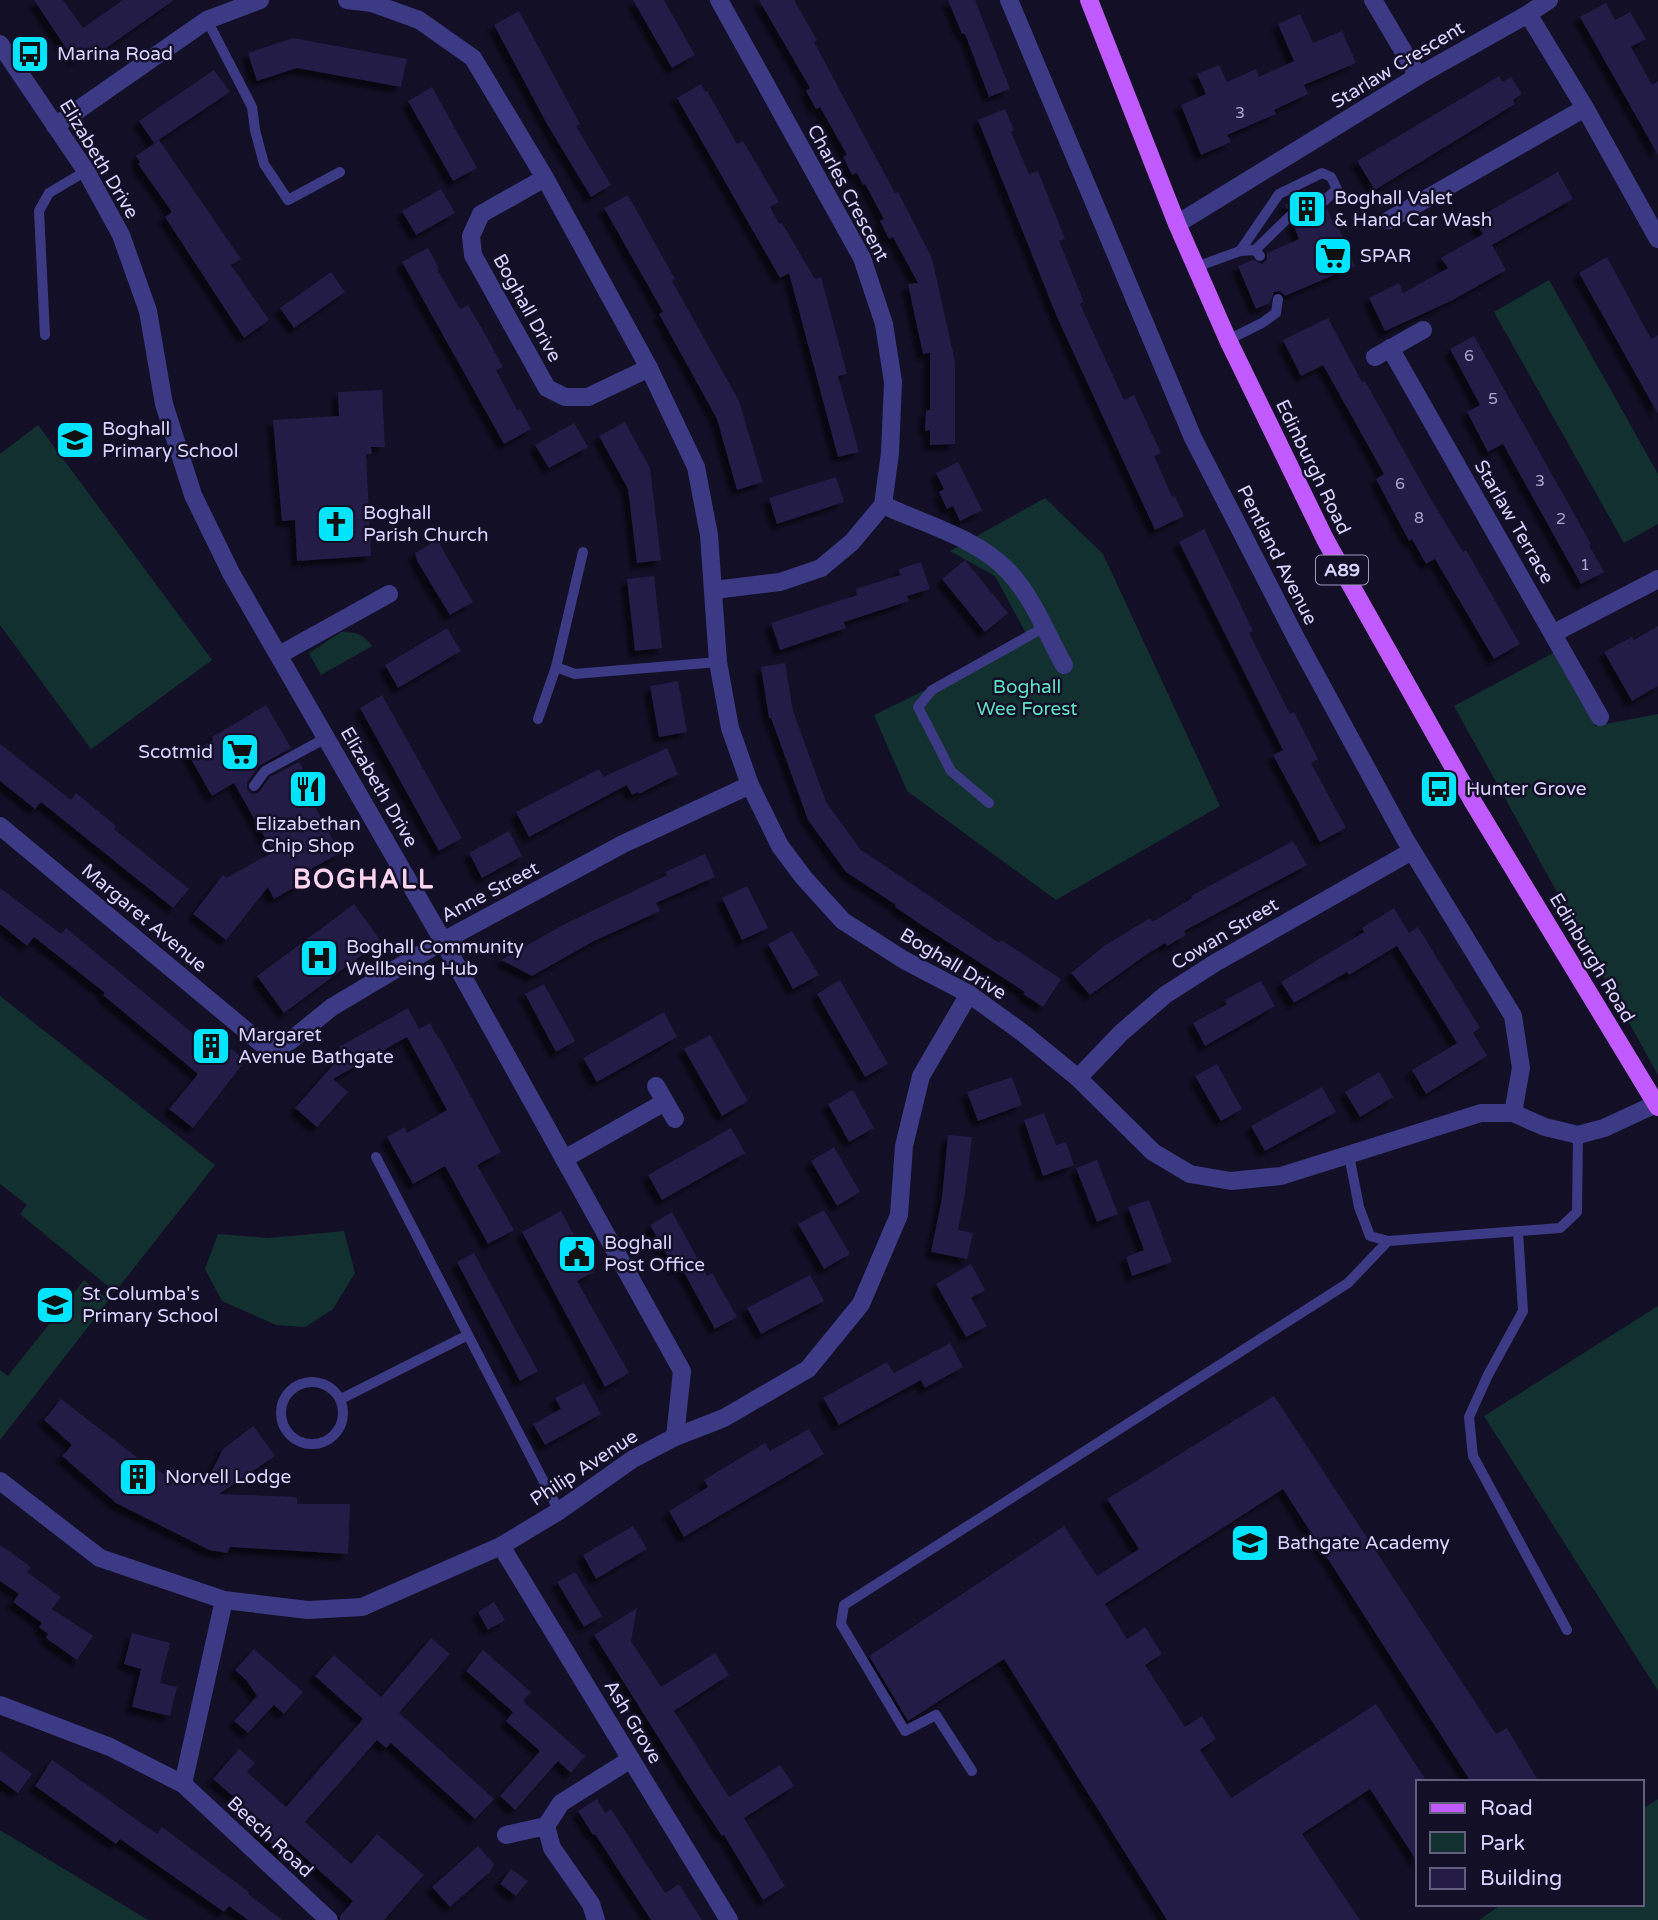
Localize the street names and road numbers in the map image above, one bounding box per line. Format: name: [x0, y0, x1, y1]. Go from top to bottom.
street label: Starlaw Crescent: [1328, 17, 1468, 113]
street label: Elizabeth Drive: [55, 95, 143, 223]
street label: Charles Crescent: [803, 121, 893, 265]
street label: Boghall Drive: [488, 250, 566, 366]
street label: Edinburgh Road: [1271, 396, 1355, 538]
street label: Starlaw Terrace: [1470, 456, 1558, 588]
street label: Pentland Avenue: [1232, 481, 1322, 629]
road number: A89: [1316, 556, 1368, 584]
street label: Elizabeth Drive: [336, 723, 422, 851]
street label: Anne Street: [438, 857, 542, 927]
street label: Margaret Avenue: [77, 859, 211, 977]
street label: Edinburgh Road: [1545, 889, 1639, 1027]
street label: Cowan Street: [1168, 893, 1282, 975]
street label: Boghall Drive: [896, 924, 1010, 1004]
street label: Philip Avenue: [526, 1425, 642, 1511]
street label: Ash Grove: [600, 1676, 666, 1768]
street label: Beech Road: [223, 1792, 317, 1882]

